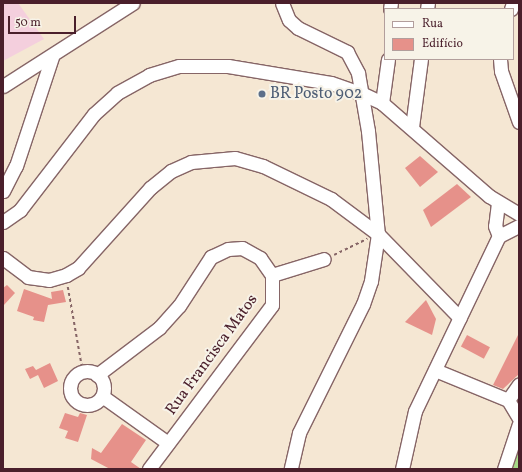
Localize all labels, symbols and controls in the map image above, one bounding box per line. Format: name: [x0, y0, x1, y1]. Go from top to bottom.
scale bar: [10, 8, 78, 34]
legend: [384, 8, 514, 60]
text: 50 m: [15, 15, 41, 31]
text: Rua: [422, 16, 443, 32]
text: Edifício: [422, 36, 463, 52]
place label: BR Posto 902: [270, 84, 362, 104]
marker: BR Posto 902: [257, 89, 267, 99]
street label: Rua Francisca Matos: [162, 291, 262, 419]

